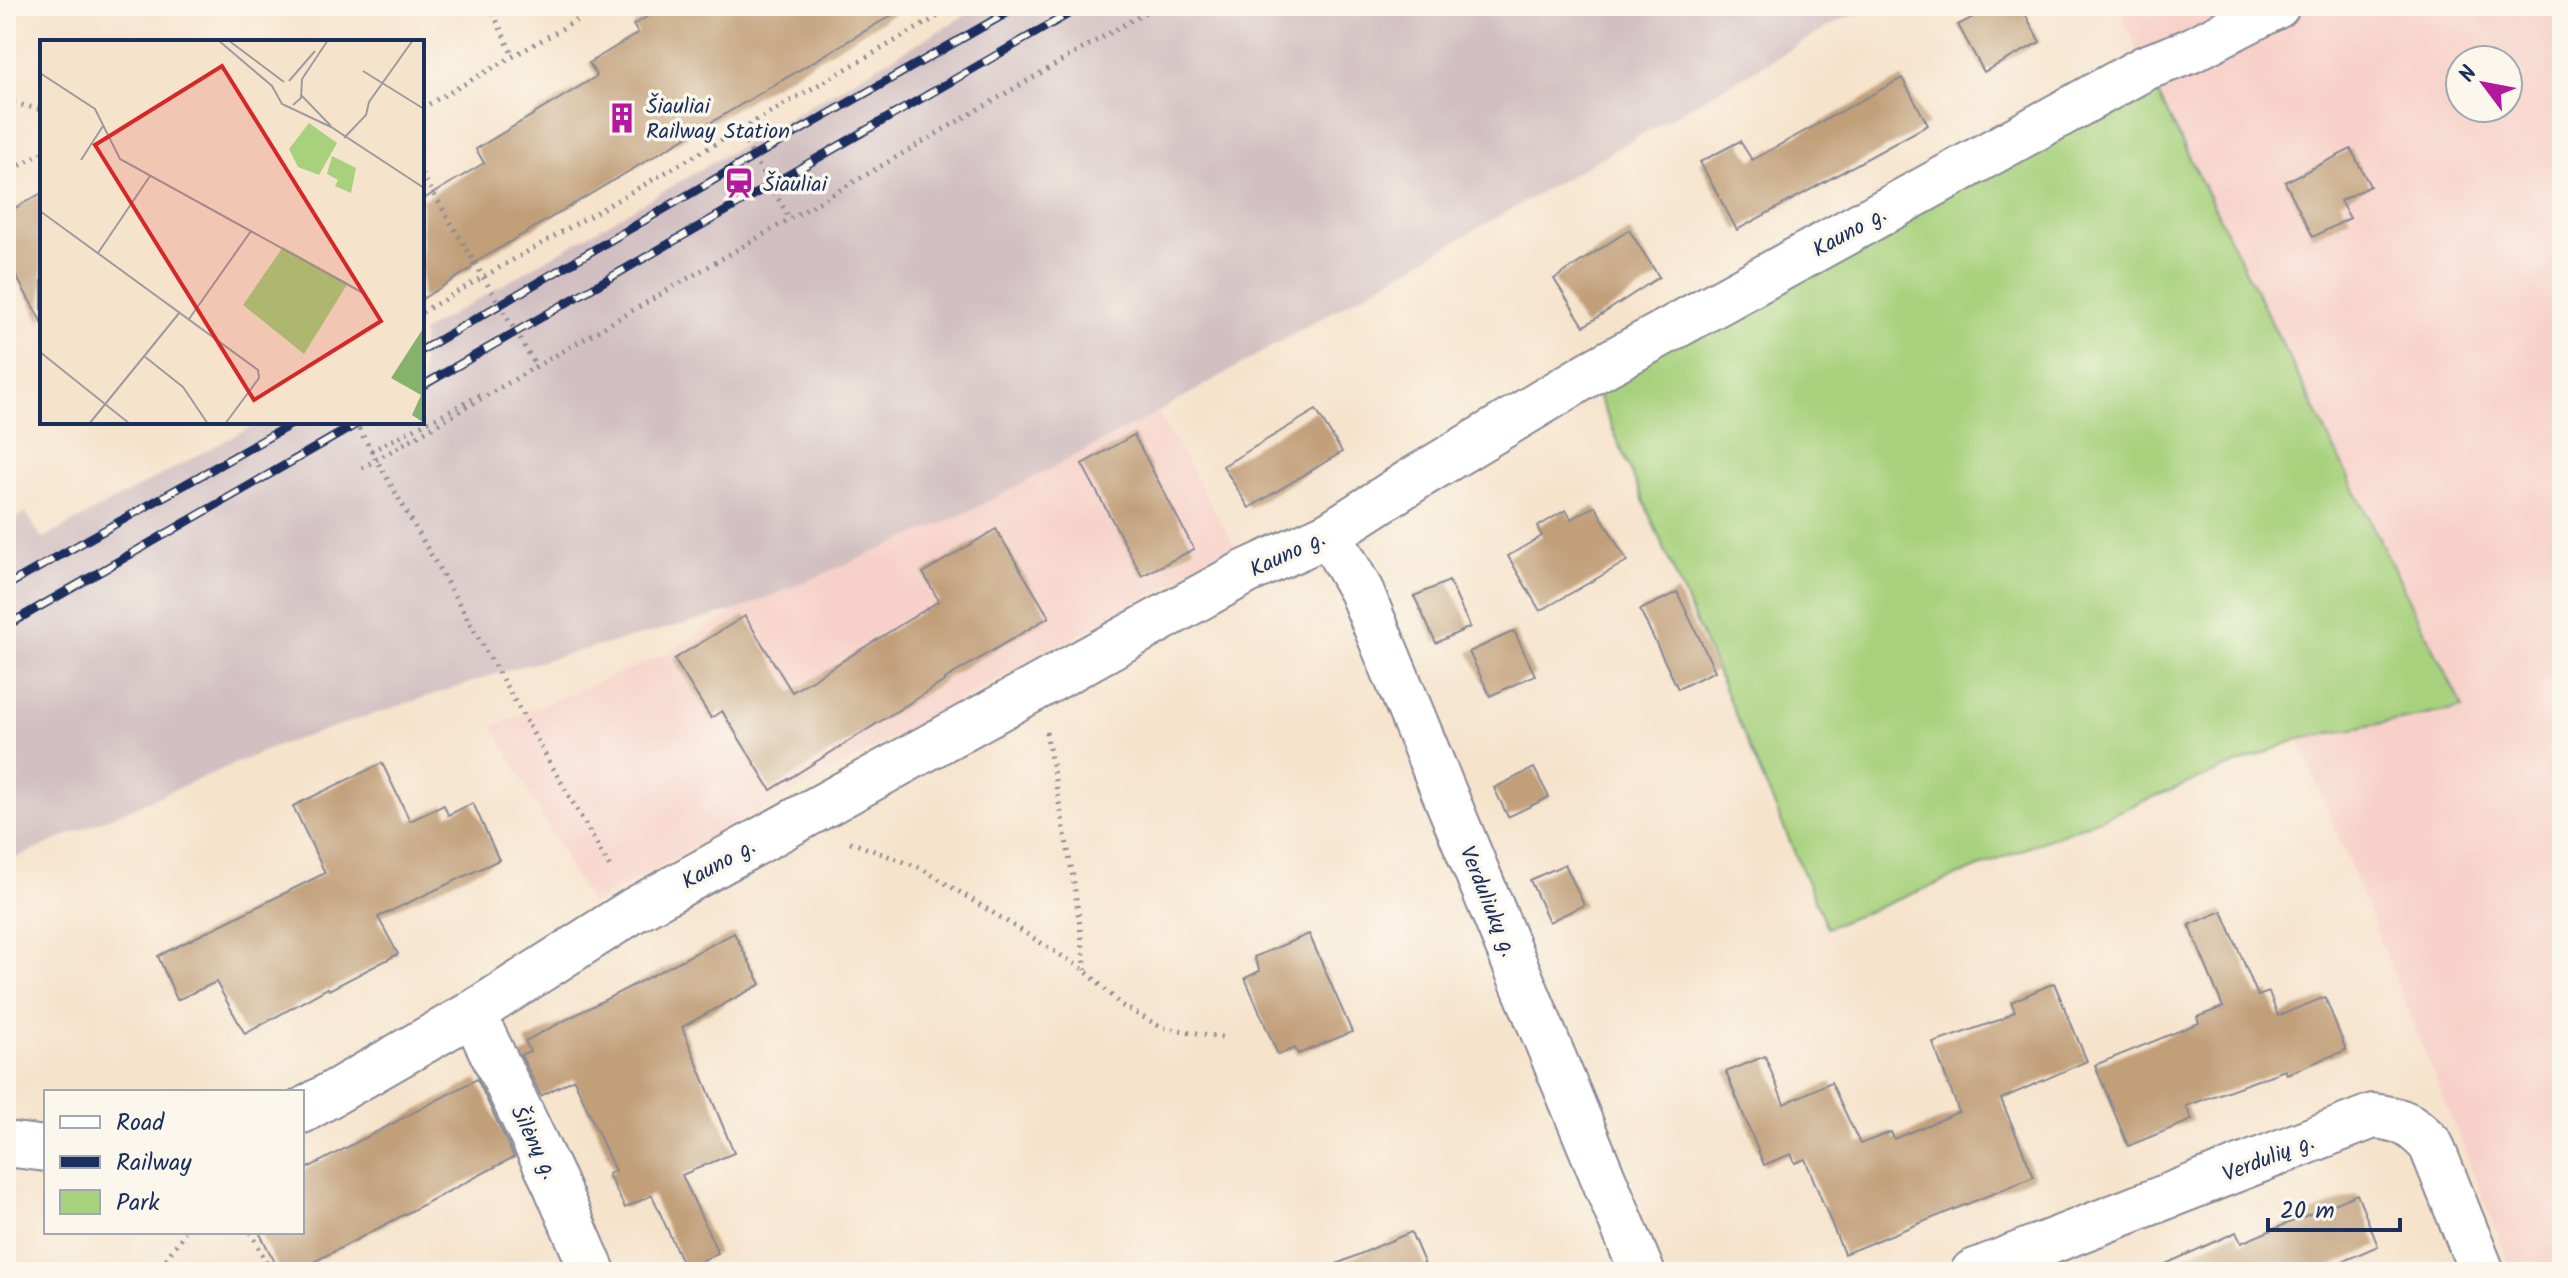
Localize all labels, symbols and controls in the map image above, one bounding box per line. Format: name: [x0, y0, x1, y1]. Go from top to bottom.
inset map: [40, 40, 424, 424]
north arrow: [2444, 44, 2524, 124]
text: N: [2451, 59, 2488, 90]
place label: Šiauliai Railway Station: [646, 90, 790, 150]
building icon: Šiauliai Railway Station: [605, 101, 639, 135]
station icon: Šiauliai: [722, 166, 756, 200]
place label: Šiauliai: [763, 168, 828, 203]
street label: Kauno g.: [1807, 198, 1894, 268]
street label: Kauno g.: [1244, 522, 1332, 588]
street label: Kauno g.: [676, 830, 763, 900]
street label: Verduliukų g.: [1449, 841, 1525, 963]
legend: [44, 1090, 304, 1234]
street label: Šilėnų g.: [500, 1100, 566, 1186]
text: Road: [116, 1104, 165, 1143]
street label: Verdulių g.: [2218, 1126, 2320, 1193]
text: Railway: [116, 1144, 192, 1183]
scale bar: [2268, 1182, 2400, 1232]
text: Park: [116, 1184, 160, 1223]
text: 20 m: [2280, 1192, 2335, 1231]

